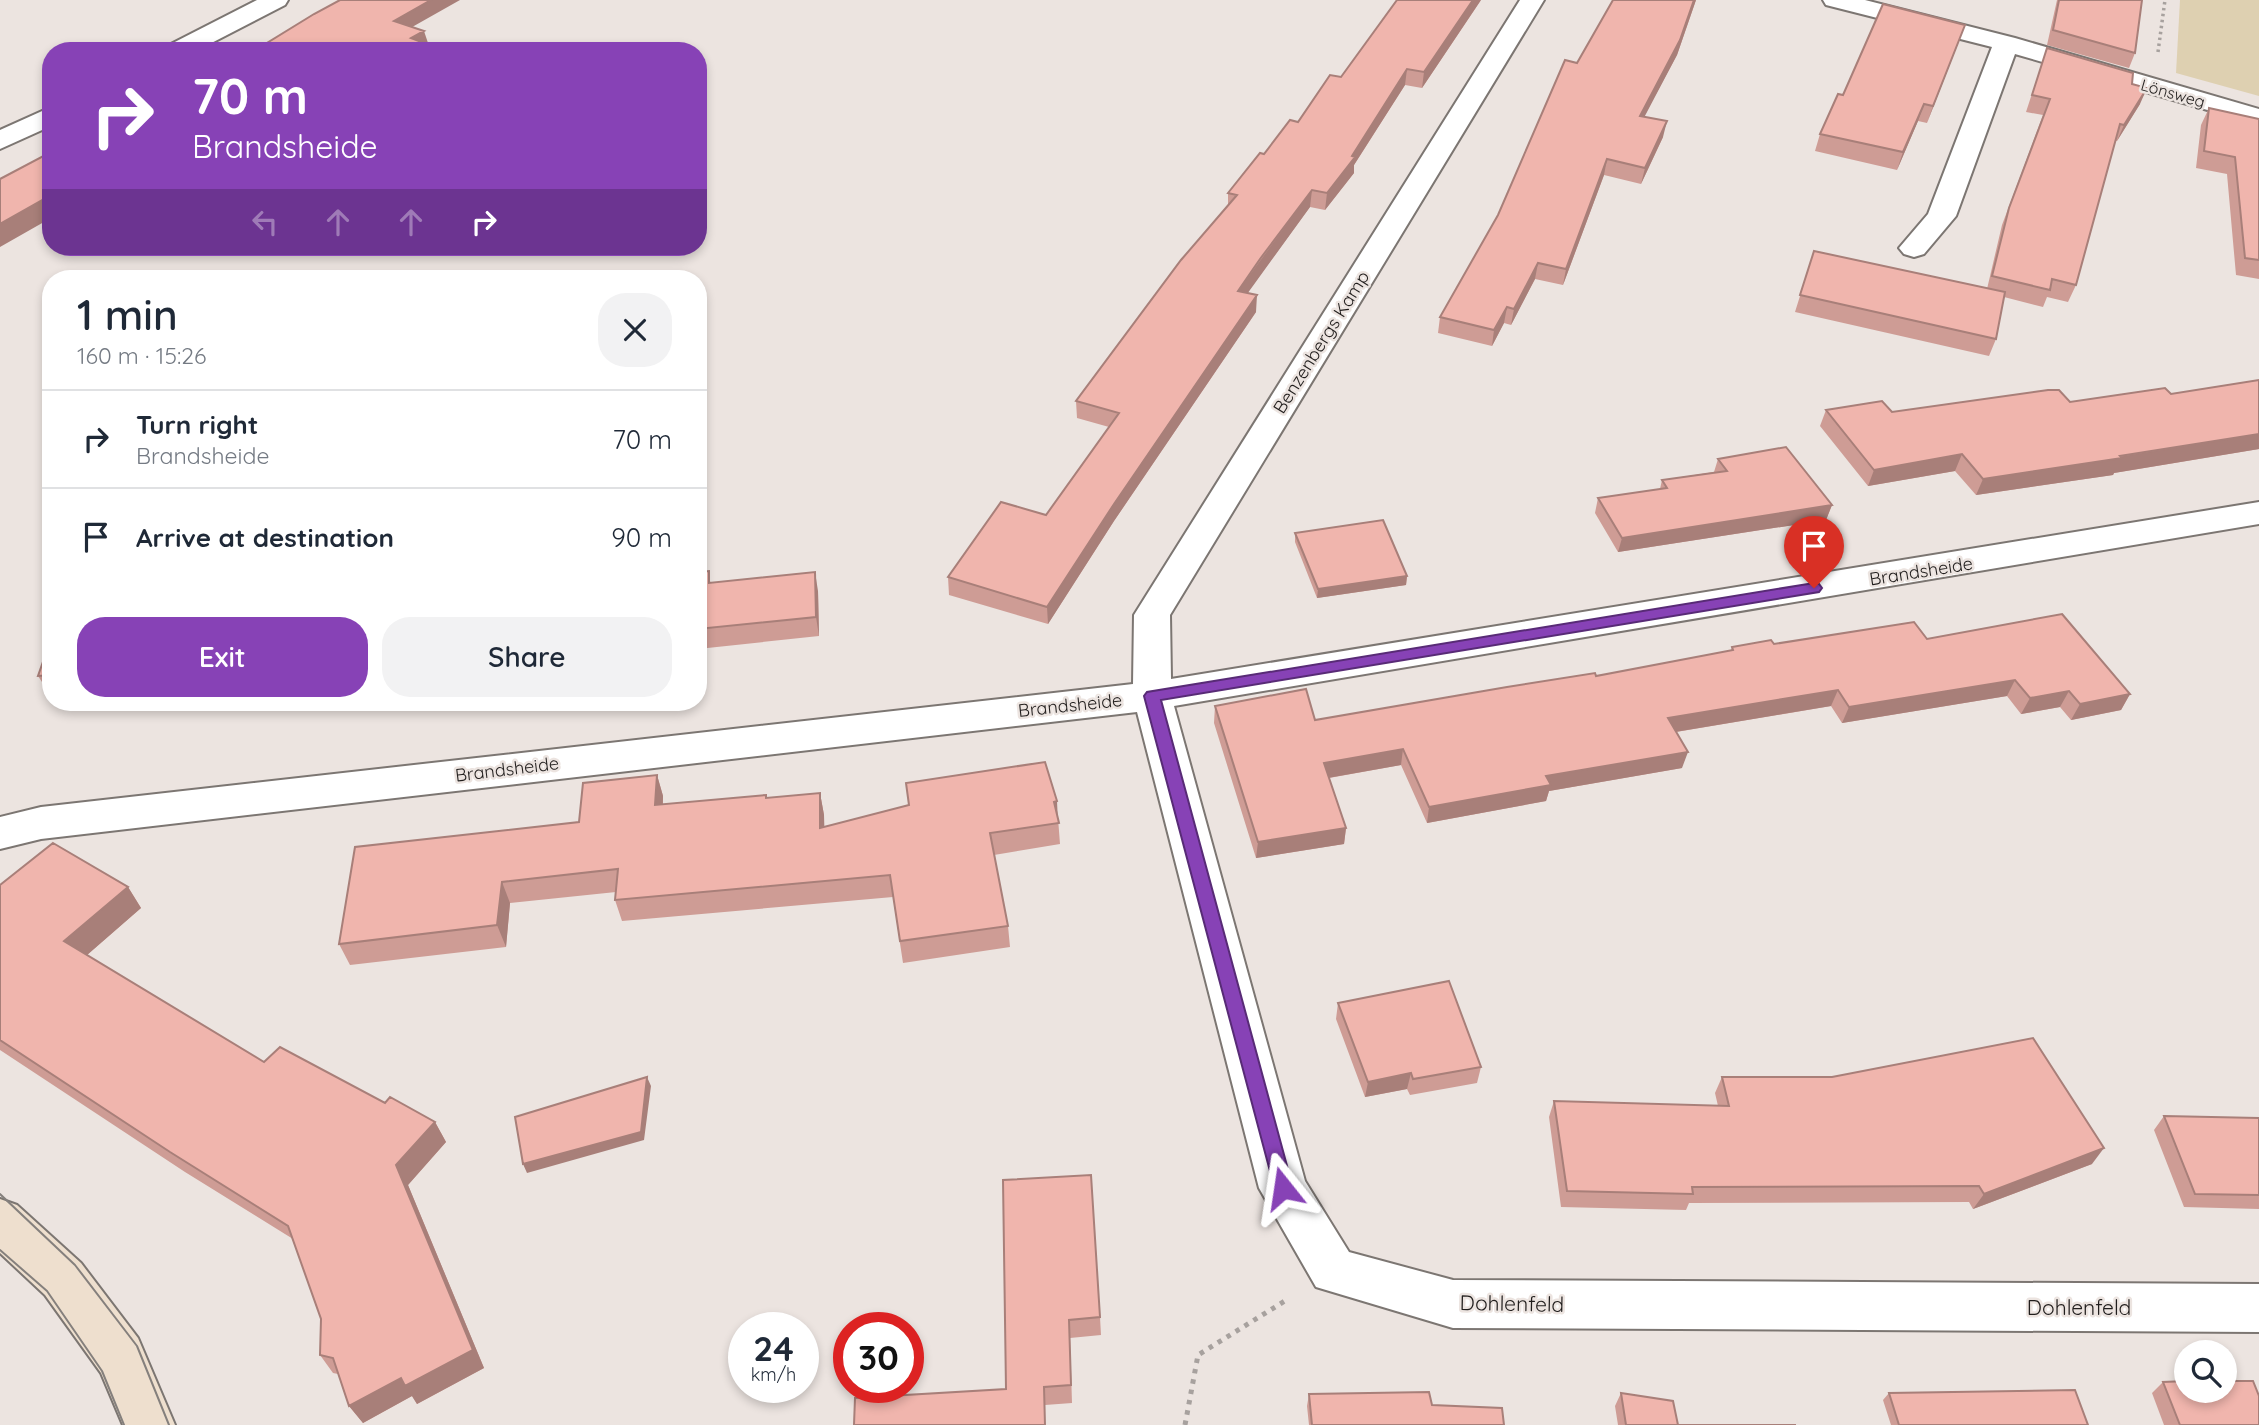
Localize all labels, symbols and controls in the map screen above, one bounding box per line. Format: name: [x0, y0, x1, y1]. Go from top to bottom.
text: 70 m: [192, 65, 308, 126]
icon: right: [77, 70, 168, 161]
street label: Lönsweg: [2139, 74, 2207, 112]
text: Brandsheide: [192, 126, 378, 166]
icon: left: [246, 203, 284, 241]
icon: ahead: [319, 203, 357, 241]
icon: ahead: [392, 203, 430, 241]
icon: right: [465, 203, 503, 241]
street label: Benzenbergs Kamp: [1268, 266, 1374, 418]
text: 1 min: [77, 288, 178, 341]
button: close: [598, 293, 672, 367]
text: 160 m · 15:26: [77, 341, 206, 370]
text: Turn right: [136, 408, 258, 441]
icon: right: [77, 420, 115, 458]
text: 70 m: [612, 423, 672, 456]
text: Brandsheide: [136, 441, 269, 470]
pin: [1784, 516, 1844, 588]
icon: arrive: [77, 518, 115, 556]
text: Arrive at destination: [136, 521, 394, 554]
text: 90 m: [611, 521, 672, 554]
icon: arrive: [1795, 527, 1833, 565]
street label: Brandsheide: [1868, 551, 1974, 591]
button: Exit: [77, 617, 368, 697]
button: Share: [382, 617, 672, 697]
street label: Brandsheide: [1017, 688, 1123, 722]
street label: Brandsheide: [454, 751, 560, 787]
position arrow: [1246, 1151, 1320, 1225]
street label: Dohlenfeld: [1460, 1289, 1564, 1317]
street label: Dohlenfeld: [2027, 1294, 2131, 1320]
speed limit sign: 30: [833, 1312, 924, 1403]
text: 24: [753, 1326, 794, 1370]
map controls: [2174, 1340, 2237, 1403]
button: search: [2174, 1340, 2237, 1403]
text: km/h: [751, 1363, 796, 1386]

